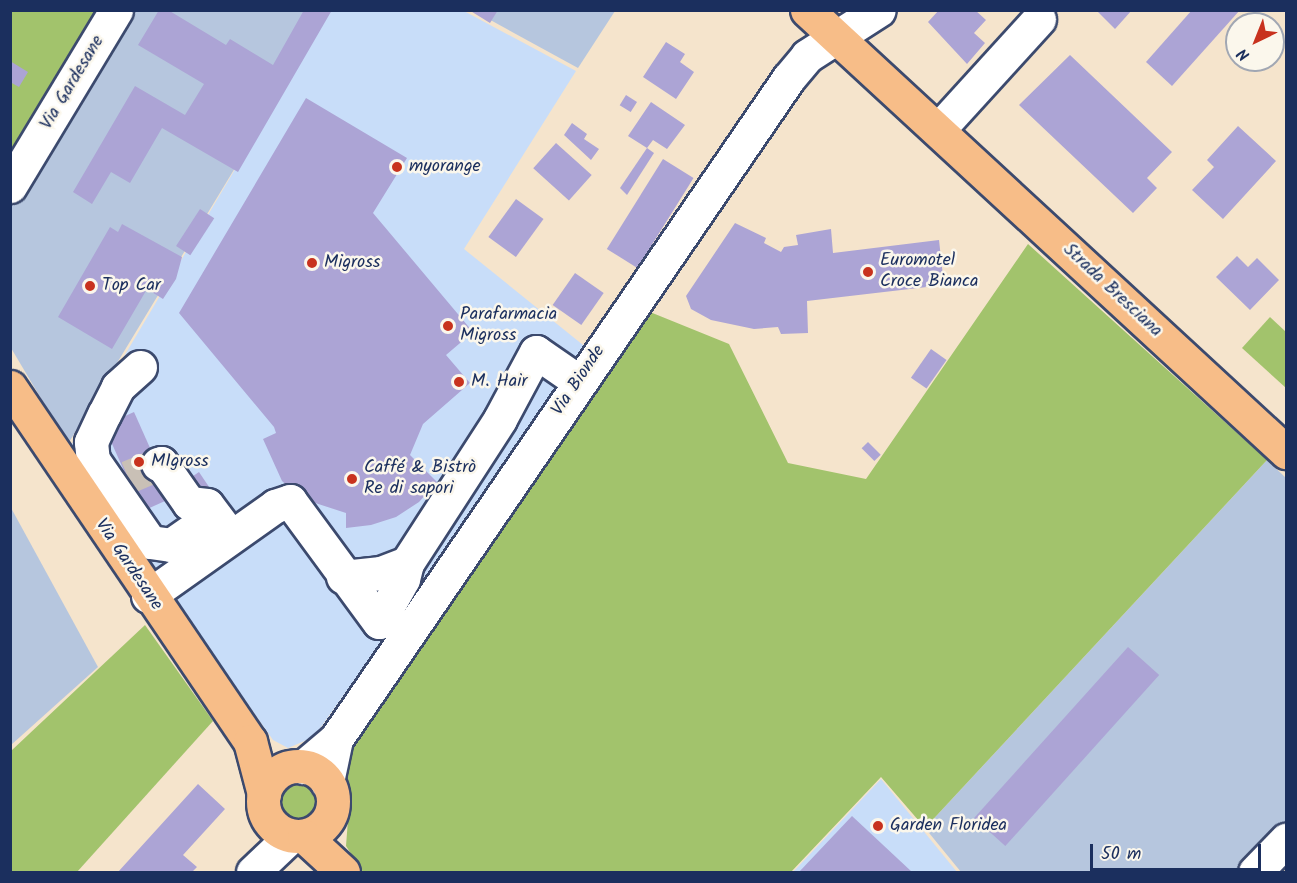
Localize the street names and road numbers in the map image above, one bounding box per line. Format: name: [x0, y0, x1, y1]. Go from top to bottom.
street label: Via Gardesane: [36, 32, 110, 134]
street label: Strada Bresciana: [1058, 240, 1166, 342]
street label: Via Bionde: [548, 342, 610, 420]
street label: Via Gardesane: [89, 515, 167, 615]

